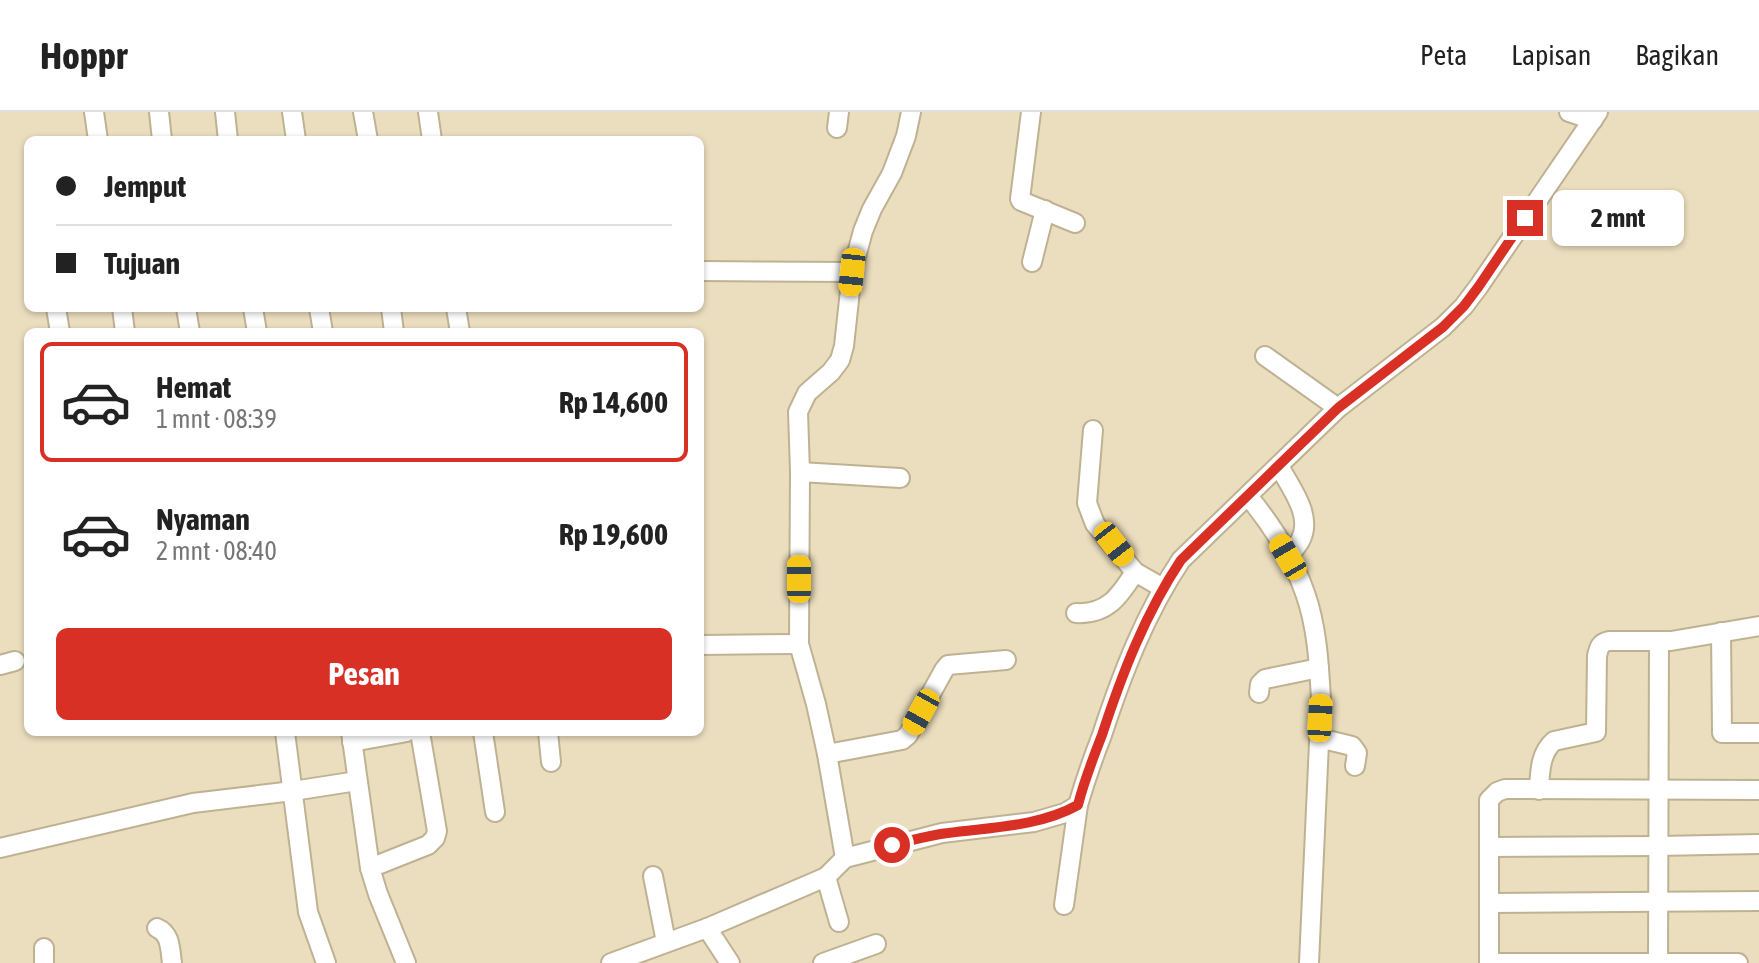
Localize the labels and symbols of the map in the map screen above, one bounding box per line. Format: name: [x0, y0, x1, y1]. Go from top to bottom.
callout: 2 mnt: [1553, 190, 1685, 246]
route end: [1507, 200, 1543, 236]
car: [838, 247, 866, 297]
car: [1090, 518, 1138, 570]
car: [1266, 530, 1310, 584]
car: [787, 555, 811, 603]
car: [899, 685, 943, 739]
car: [1307, 693, 1333, 743]
route start: [874, 827, 910, 863]

